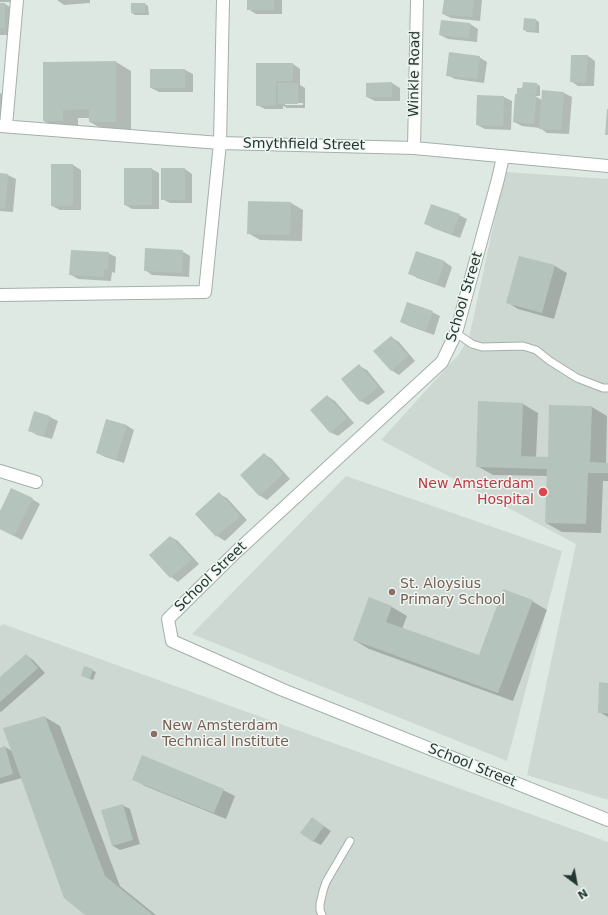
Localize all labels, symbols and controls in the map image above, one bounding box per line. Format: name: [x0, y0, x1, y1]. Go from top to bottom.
street label: Winkle Road: [406, 31, 424, 117]
street label: Smythfield Street: [243, 136, 365, 154]
street label: School Street: [443, 250, 487, 344]
place label: New Amsterdam Hospital: [418, 476, 534, 508]
marker: New Amsterdam Hospital: [537, 486, 549, 498]
street label: School Street: [172, 538, 250, 616]
place label: St. Aloysius Primary School: [400, 576, 505, 608]
marker: St. Aloysius Primary School: [387, 587, 397, 597]
place label: New Amsterdam Technical Institute: [162, 718, 289, 750]
marker: New Amsterdam Technical Institute: [149, 729, 159, 739]
street label: School Street: [426, 741, 518, 791]
north arrow: [556, 863, 596, 903]
text: N: [575, 886, 590, 902]

